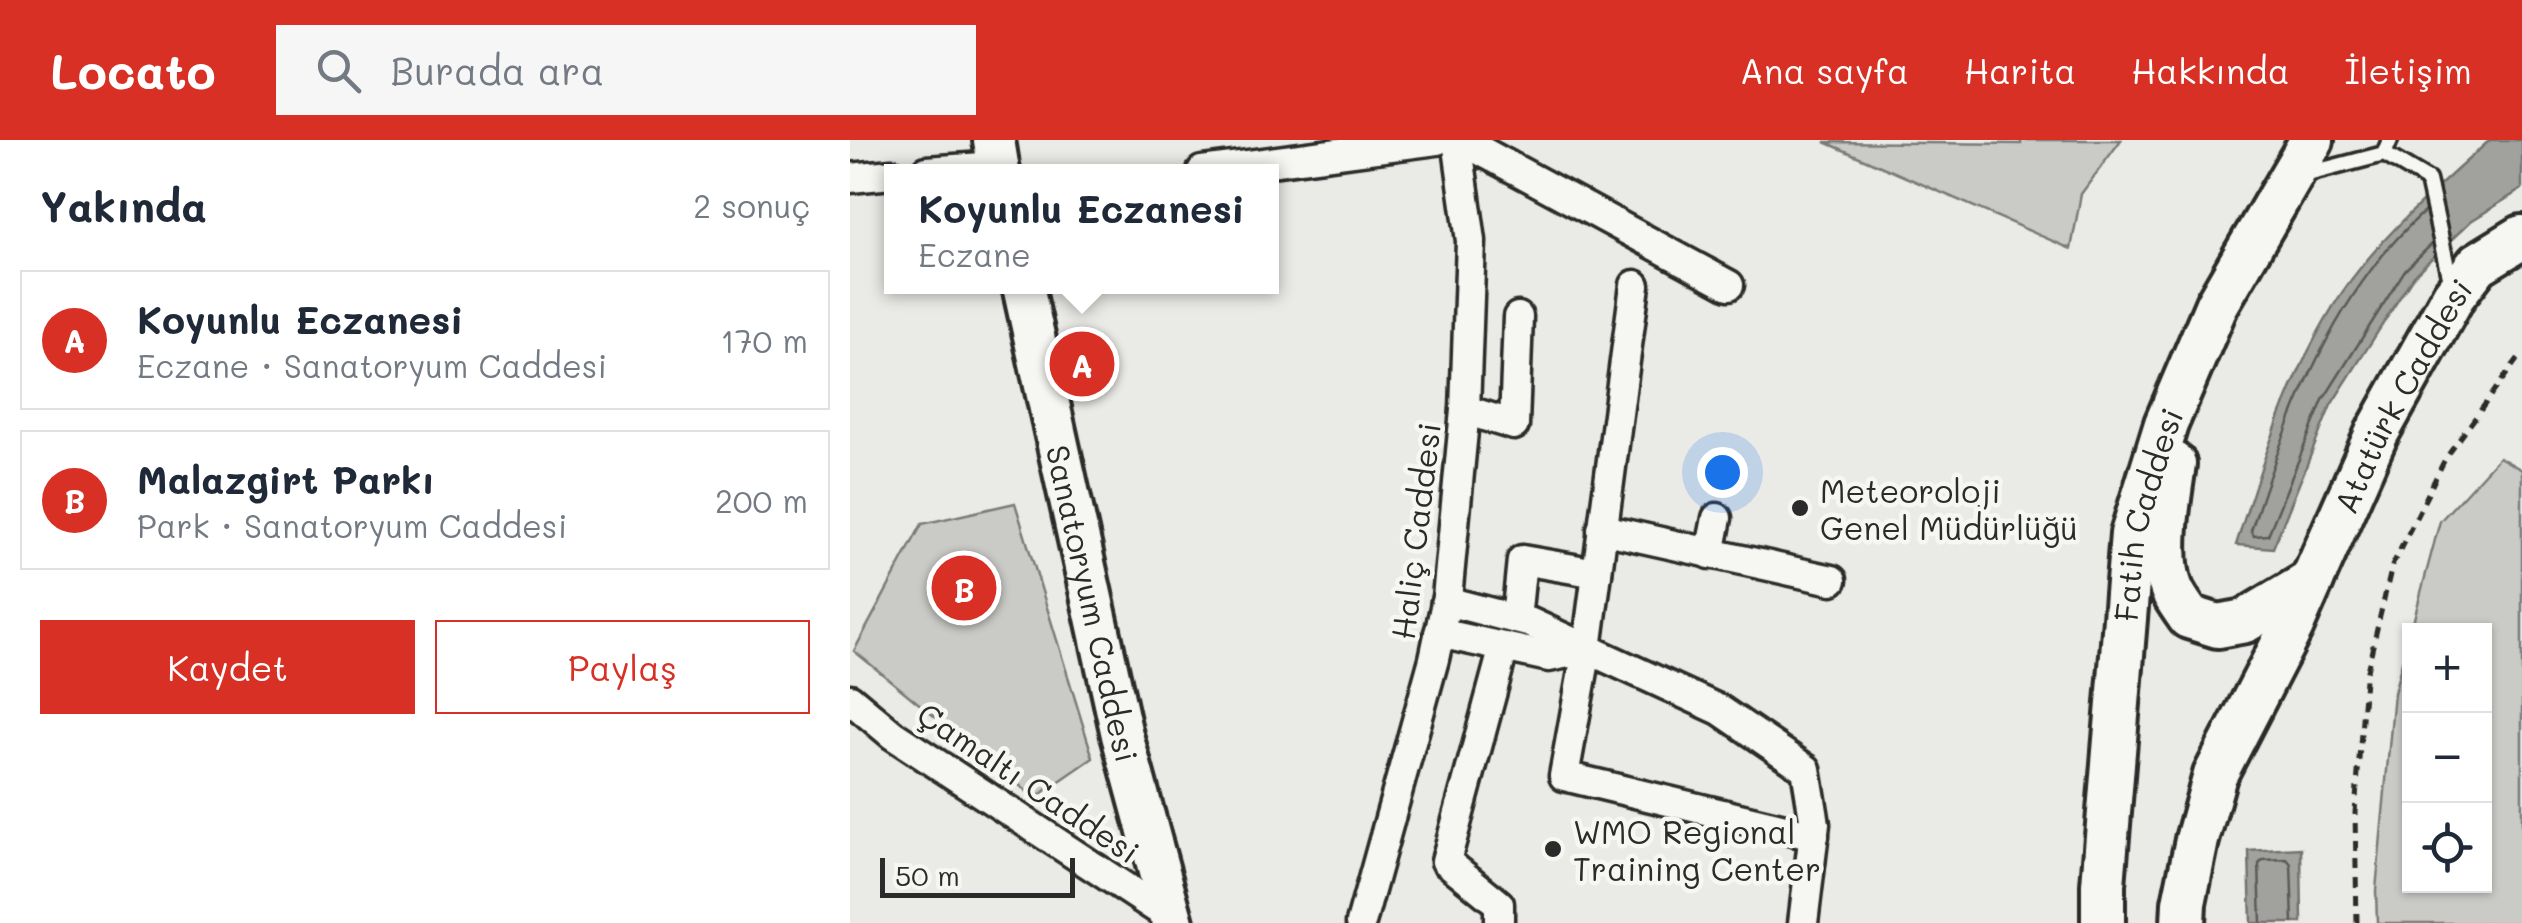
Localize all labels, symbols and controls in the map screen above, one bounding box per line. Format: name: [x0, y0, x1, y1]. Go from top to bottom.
search box: [276, 25, 976, 115]
text: Locato: [50, 39, 216, 101]
icon: search: [311, 43, 366, 98]
text: Burada ara: [391, 45, 604, 95]
text: Ana sayfa: [1740, 47, 1909, 93]
text: Harita: [1964, 47, 2076, 93]
text: Hakkında: [2131, 47, 2289, 93]
text: İletişim: [2344, 47, 2472, 93]
popup: [884, 164, 1279, 294]
text: Yakında: [40, 178, 207, 233]
text: Koyunlu Eczanesi: [918, 183, 1245, 233]
text: 2 sonuç: [693, 184, 810, 226]
text: Eczane: [918, 233, 1031, 275]
street label: Atatürk Caddesi: [2323, 269, 2481, 519]
text: Koyunlu Eczanesi: [137, 294, 463, 344]
text: A: [63, 319, 86, 361]
text: 170 m: [720, 319, 808, 361]
pin: A: [1050, 326, 1114, 402]
text: Eczane · Sanatoryum Caddesi: [137, 344, 607, 386]
street label: Fatih Caddesi: [2104, 401, 2192, 623]
street label: Haliç Caddesi: [1381, 420, 1449, 642]
street label: Sanatoryum Caddesi: [1038, 441, 1149, 766]
your location: [1697, 447, 1748, 498]
text: Malazgirt Parkı: [137, 454, 435, 504]
place label: Meteoroloji Genel Müdürlüğü: [1820, 469, 2078, 548]
text: B: [64, 479, 85, 521]
text: 200 m: [715, 479, 808, 521]
marker: Meteoroloji Genel Müdürlüğü: [1789, 497, 1811, 519]
text: Park · Sanatoryum Caddesi: [137, 504, 567, 546]
pin: B: [932, 550, 996, 626]
button: Kaydet: [40, 620, 415, 714]
button: Paylaş: [435, 620, 810, 714]
map controls: [2402, 623, 2492, 893]
button: +: [2402, 623, 2492, 713]
street label: Çamaltı Caddesi: [910, 692, 1148, 872]
button: −: [2402, 713, 2492, 803]
button: locate: [2402, 803, 2492, 893]
place label: WMO Regional Training Center: [1573, 810, 1821, 889]
marker: WMO Regional Training Center: [1542, 838, 1564, 860]
scale bar: [880, 853, 1075, 898]
text: 50 m: [895, 857, 960, 893]

